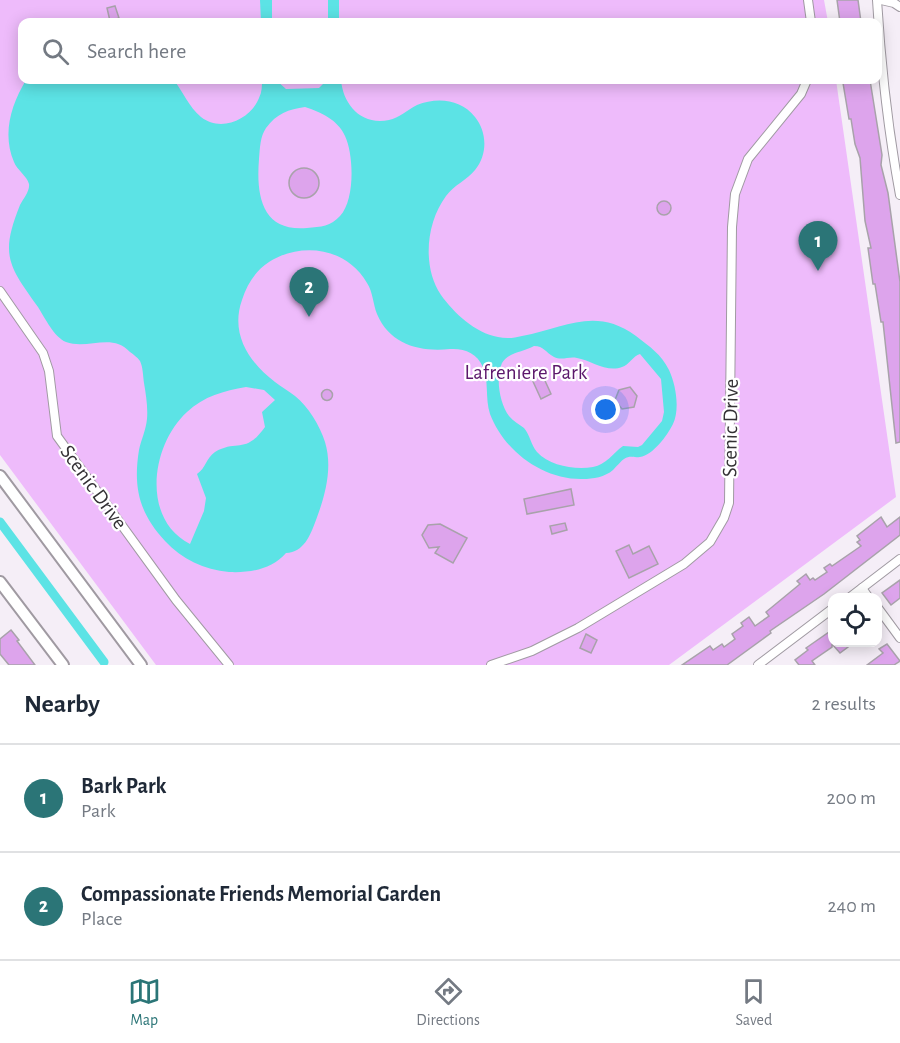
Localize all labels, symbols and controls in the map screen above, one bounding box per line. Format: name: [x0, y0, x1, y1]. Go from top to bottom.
search box: [18, 18, 882, 84]
icon: search: [39, 35, 72, 68]
text: Search here: [87, 40, 186, 62]
pin: 1: [798, 222, 838, 271]
pin: 2: [290, 268, 328, 317]
park label: Lafreniere Park: [465, 362, 588, 383]
street label: Scenic Drive: [719, 379, 742, 477]
your location: [591, 395, 620, 424]
street label: Scenic Drive: [56, 441, 131, 533]
map controls: [828, 593, 882, 647]
button: locate: [828, 593, 882, 647]
text: Nearby: [24, 691, 100, 717]
text: 2 results: [812, 694, 876, 714]
text: Bark Park: [81, 775, 166, 797]
text: 1: [40, 788, 47, 808]
text: 200 m: [826, 788, 876, 808]
text: Park: [81, 801, 116, 821]
text: Compassionate Friends Memorial Garden: [81, 883, 441, 905]
text: 2: [39, 896, 48, 916]
text: 240 m: [827, 896, 876, 916]
text: Place: [81, 909, 122, 929]
tab: Map: [128, 975, 161, 1030]
tab: Directions: [416, 975, 480, 1030]
tab: Saved: [736, 975, 772, 1030]

